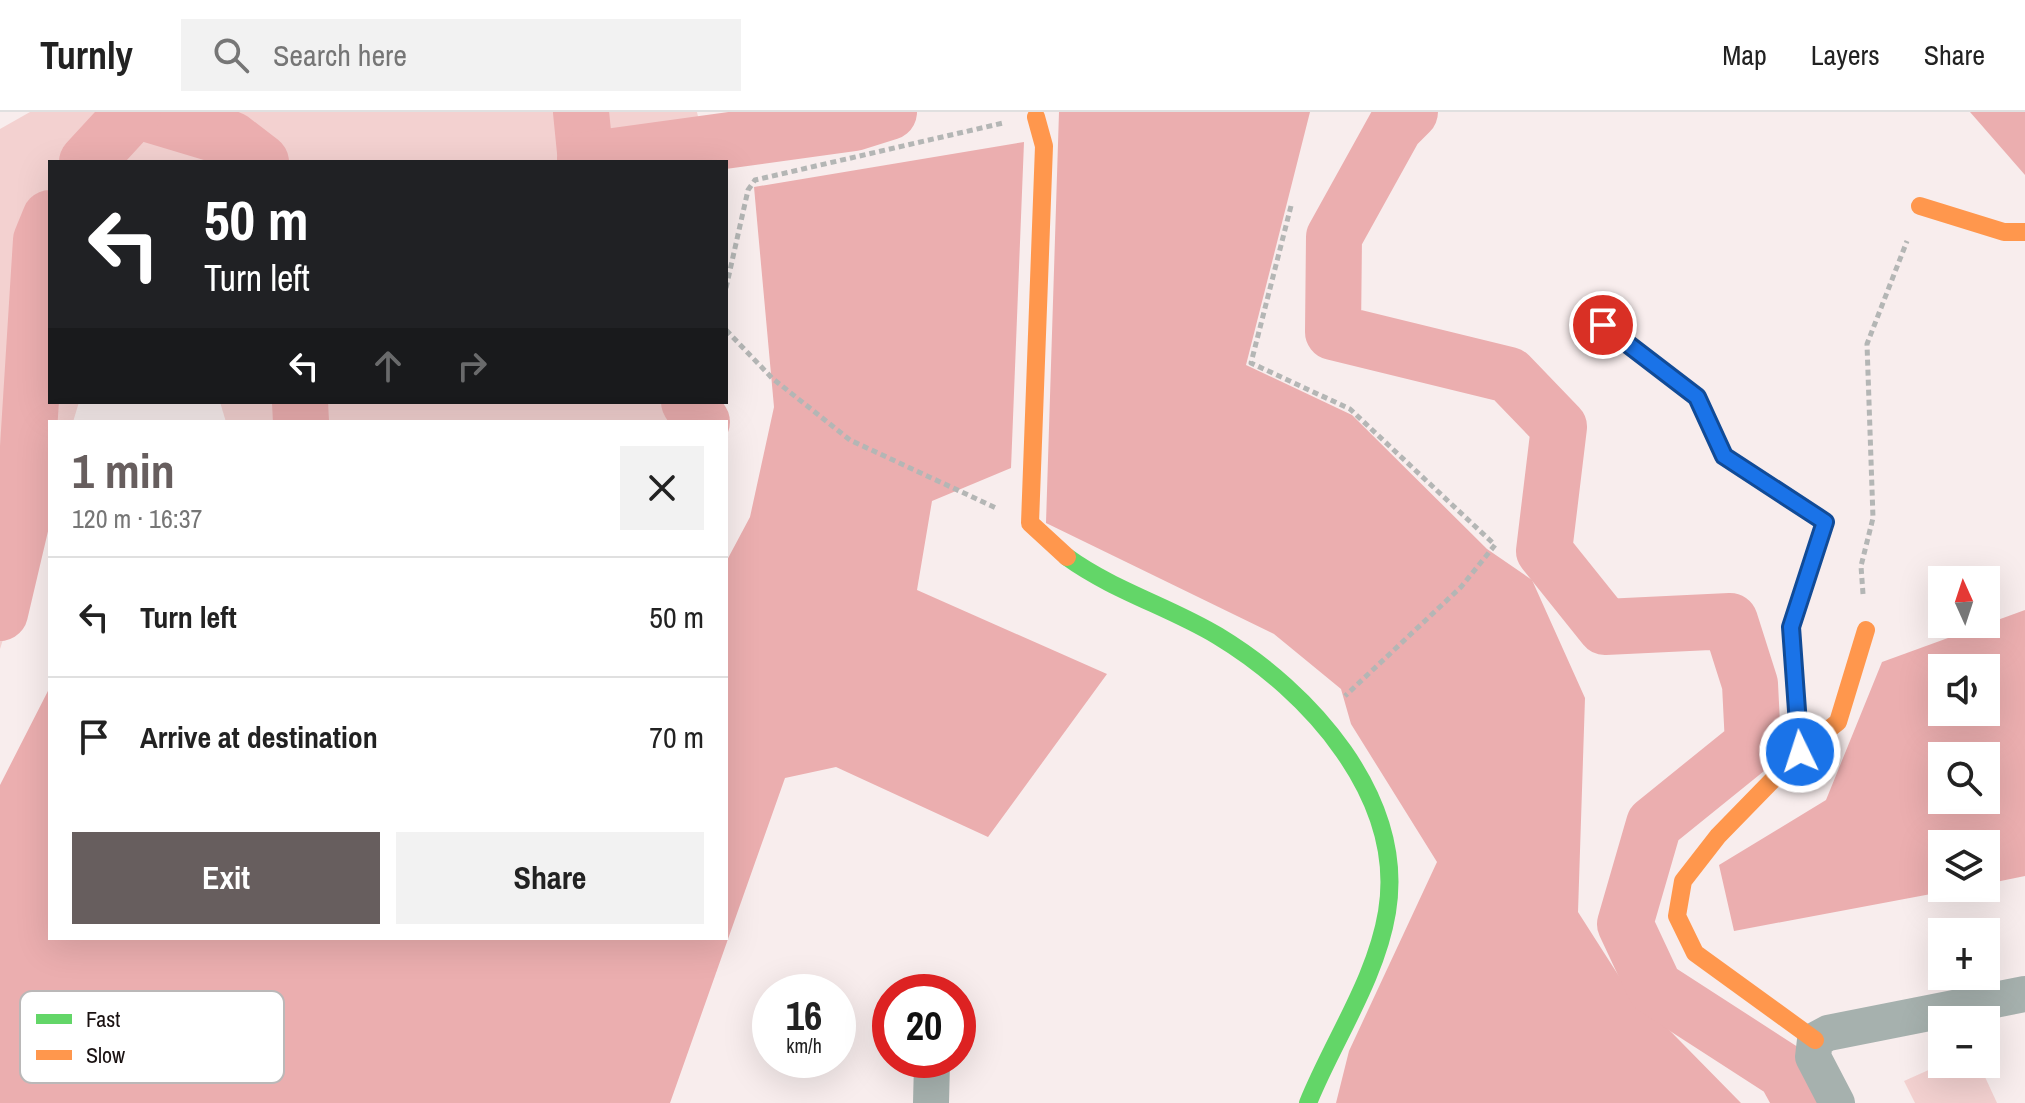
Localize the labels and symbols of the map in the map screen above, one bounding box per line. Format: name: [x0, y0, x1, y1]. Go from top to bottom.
pin: [1569, 291, 1637, 359]
north arrow: [1928, 566, 2000, 638]
position arrow: [1758, 710, 1842, 794]
speed limit sign: 20: [872, 974, 976, 1078]
legend: [20, 991, 284, 1083]
text: Fast: [86, 1004, 120, 1034]
text: Slow: [86, 1040, 125, 1070]

